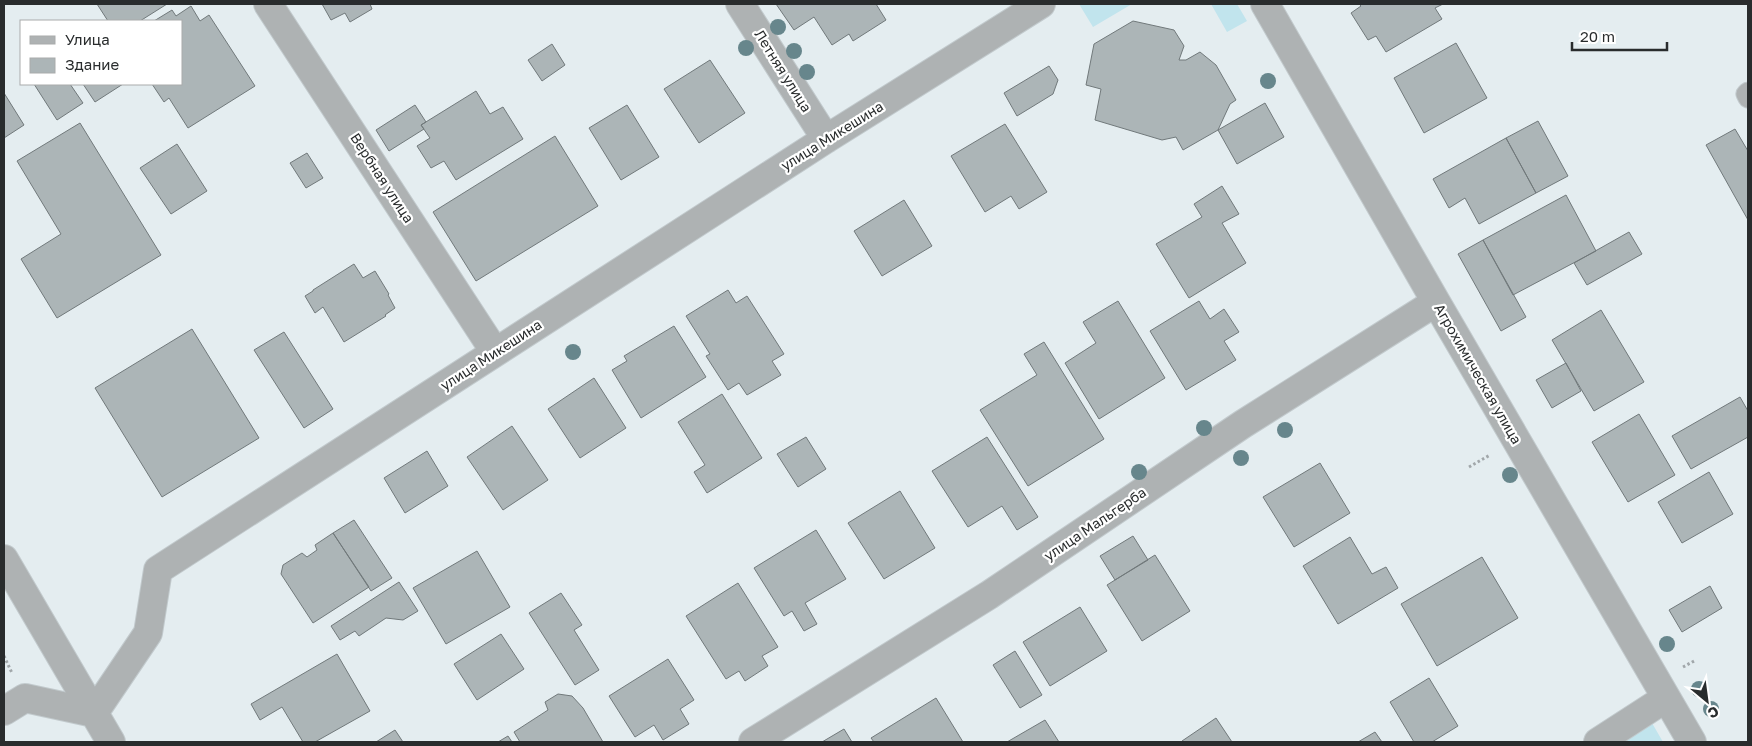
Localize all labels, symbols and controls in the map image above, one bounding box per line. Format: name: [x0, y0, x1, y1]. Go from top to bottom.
legend: [20, 20, 182, 85]
scale bar: [1572, 20, 1667, 52]
street label: Летняя улица: [751, 26, 816, 115]
text: 20 m: [1580, 27, 1615, 45]
text: Улица: [65, 30, 110, 48]
text: Здание: [65, 55, 119, 73]
street label: улица Микешина: [777, 97, 886, 174]
street label: Вербная улица: [347, 130, 418, 226]
street label: Агрохимическая улица: [1431, 301, 1526, 447]
street label: улица Микешина: [437, 316, 545, 394]
street label: улица Мальгерба: [1041, 483, 1149, 564]
north arrow: [1682, 676, 1732, 726]
text: С: [1705, 703, 1722, 723]

